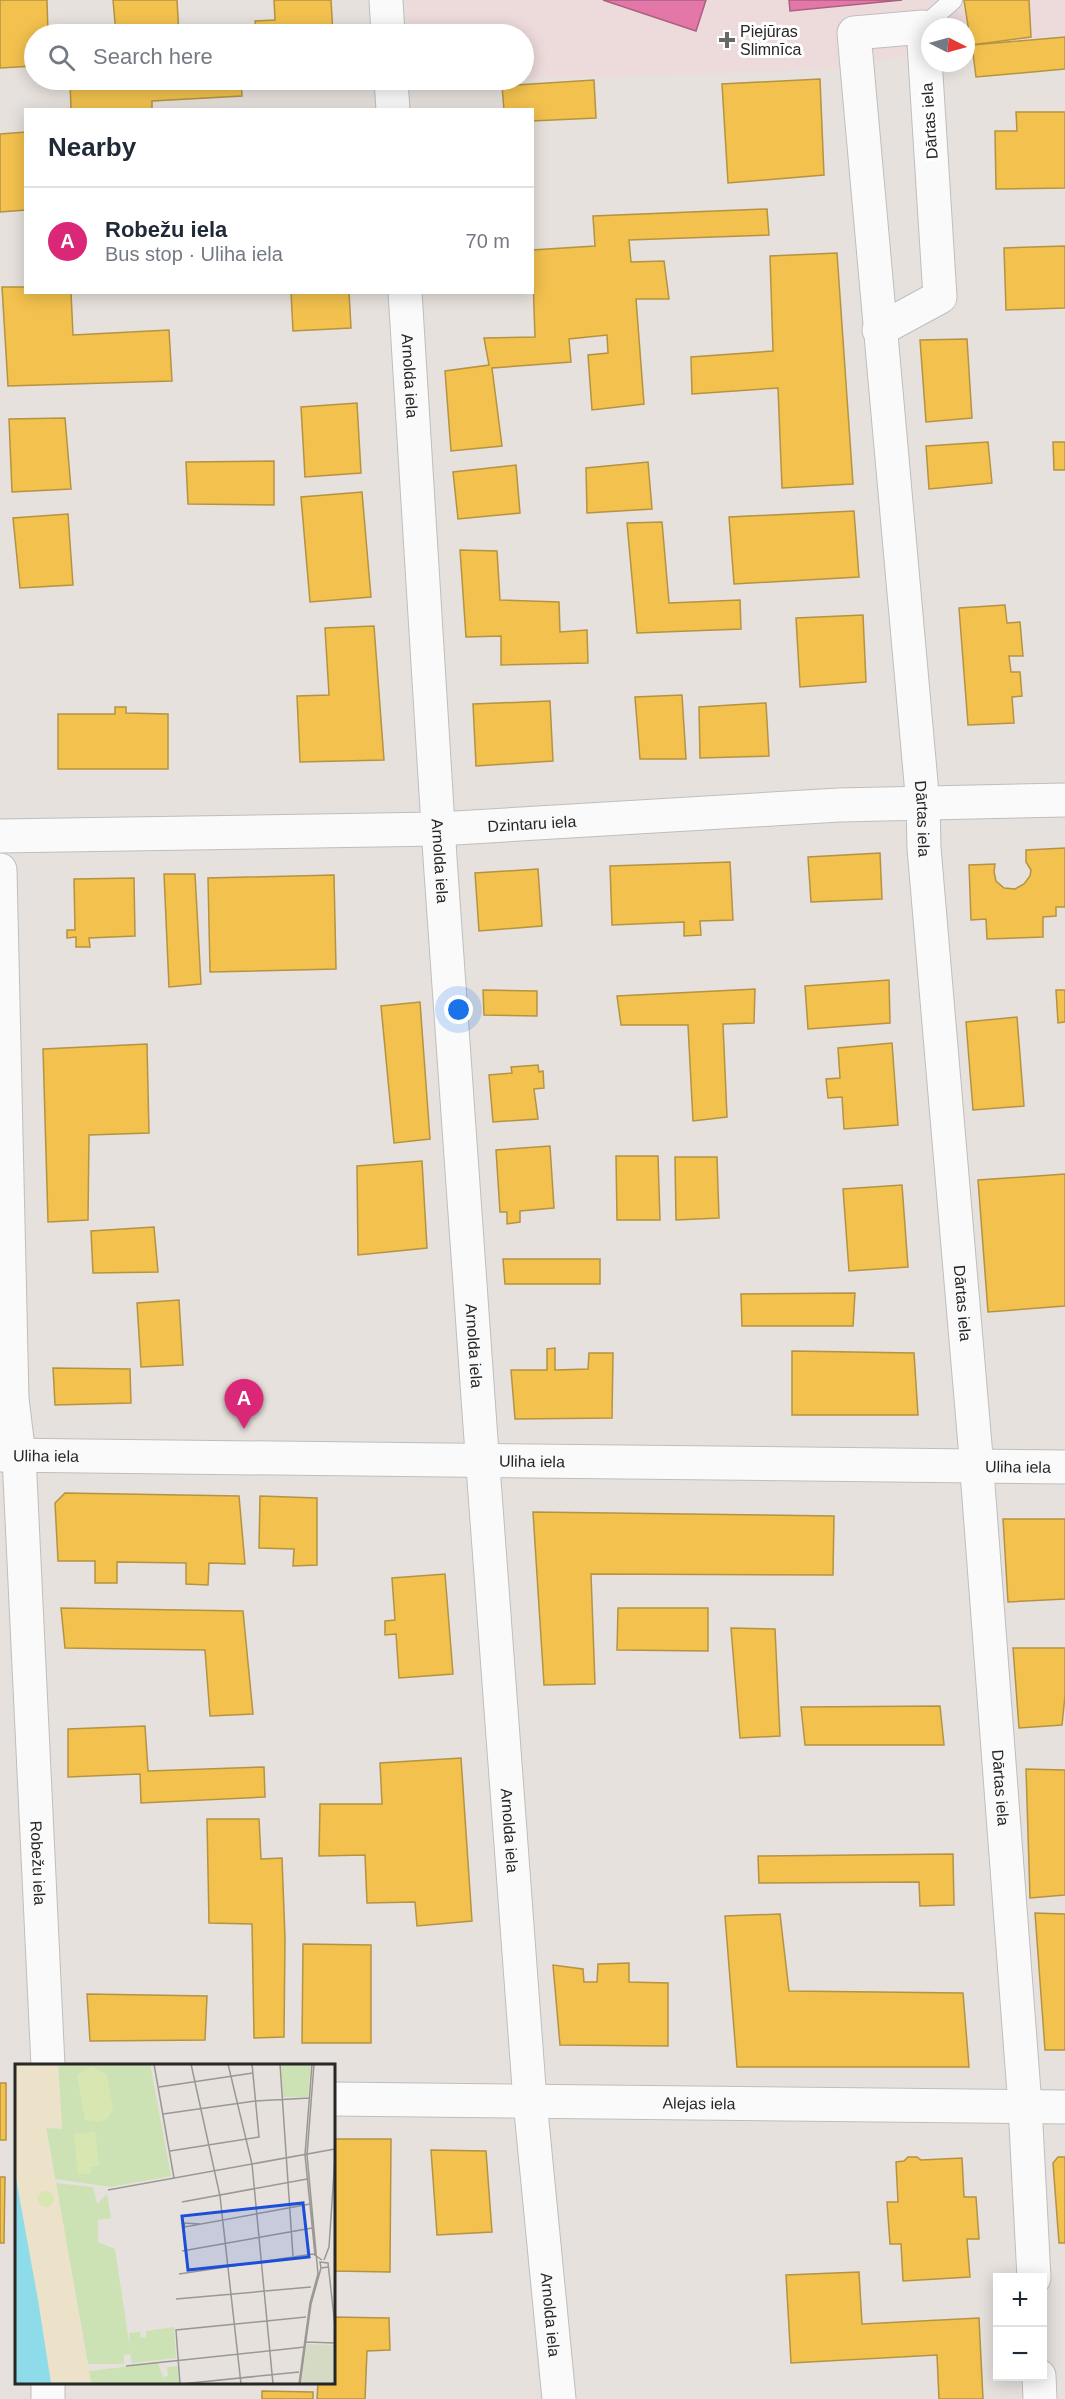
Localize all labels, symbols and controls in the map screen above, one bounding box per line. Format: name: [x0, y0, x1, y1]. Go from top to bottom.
north arrow: [921, 18, 975, 72]
place label: Piejūras Slimnīca: [740, 23, 801, 58]
search box: [24, 24, 534, 90]
marker: Piejūras Slimnīca: [718, 31, 736, 49]
icon: search: [45, 41, 78, 74]
text: Search here: [93, 44, 213, 69]
street label: Dārtas iela: [918, 82, 941, 160]
text: Nearby: [48, 132, 136, 162]
text: Robežu iela: [105, 217, 227, 242]
text: A: [60, 230, 75, 252]
text: 70 m: [466, 230, 510, 252]
text: Bus stop · Uliha iela: [105, 243, 283, 265]
street label: Arnolda iela: [399, 333, 421, 419]
street label: Dārtas iela: [912, 780, 933, 858]
street label: Dzintaru iela: [487, 813, 577, 835]
street label: Arnolda iela: [429, 818, 451, 904]
your location: [444, 995, 473, 1024]
street label: Dārtas iela: [951, 1264, 974, 1342]
street label: Arnolda iela: [462, 1303, 485, 1389]
pin: A: [224, 1380, 264, 1429]
street label: Uliha iela: [13, 1447, 79, 1465]
street label: Uliha iela: [499, 1453, 565, 1470]
street label: Uliha iela: [985, 1458, 1051, 1476]
street label: Dārtas iela: [989, 1749, 1012, 1827]
street label: Arnolda iela: [498, 1788, 521, 1873]
street label: Robežu iela: [27, 1820, 48, 1906]
inset map: [15, 2064, 334, 2384]
street label: Alejas iela: [662, 2095, 736, 2112]
street label: Arnolda iela: [538, 2272, 563, 2358]
map controls: [993, 2273, 1047, 2381]
button: +: [993, 2273, 1047, 2327]
button: −: [993, 2327, 1047, 2381]

